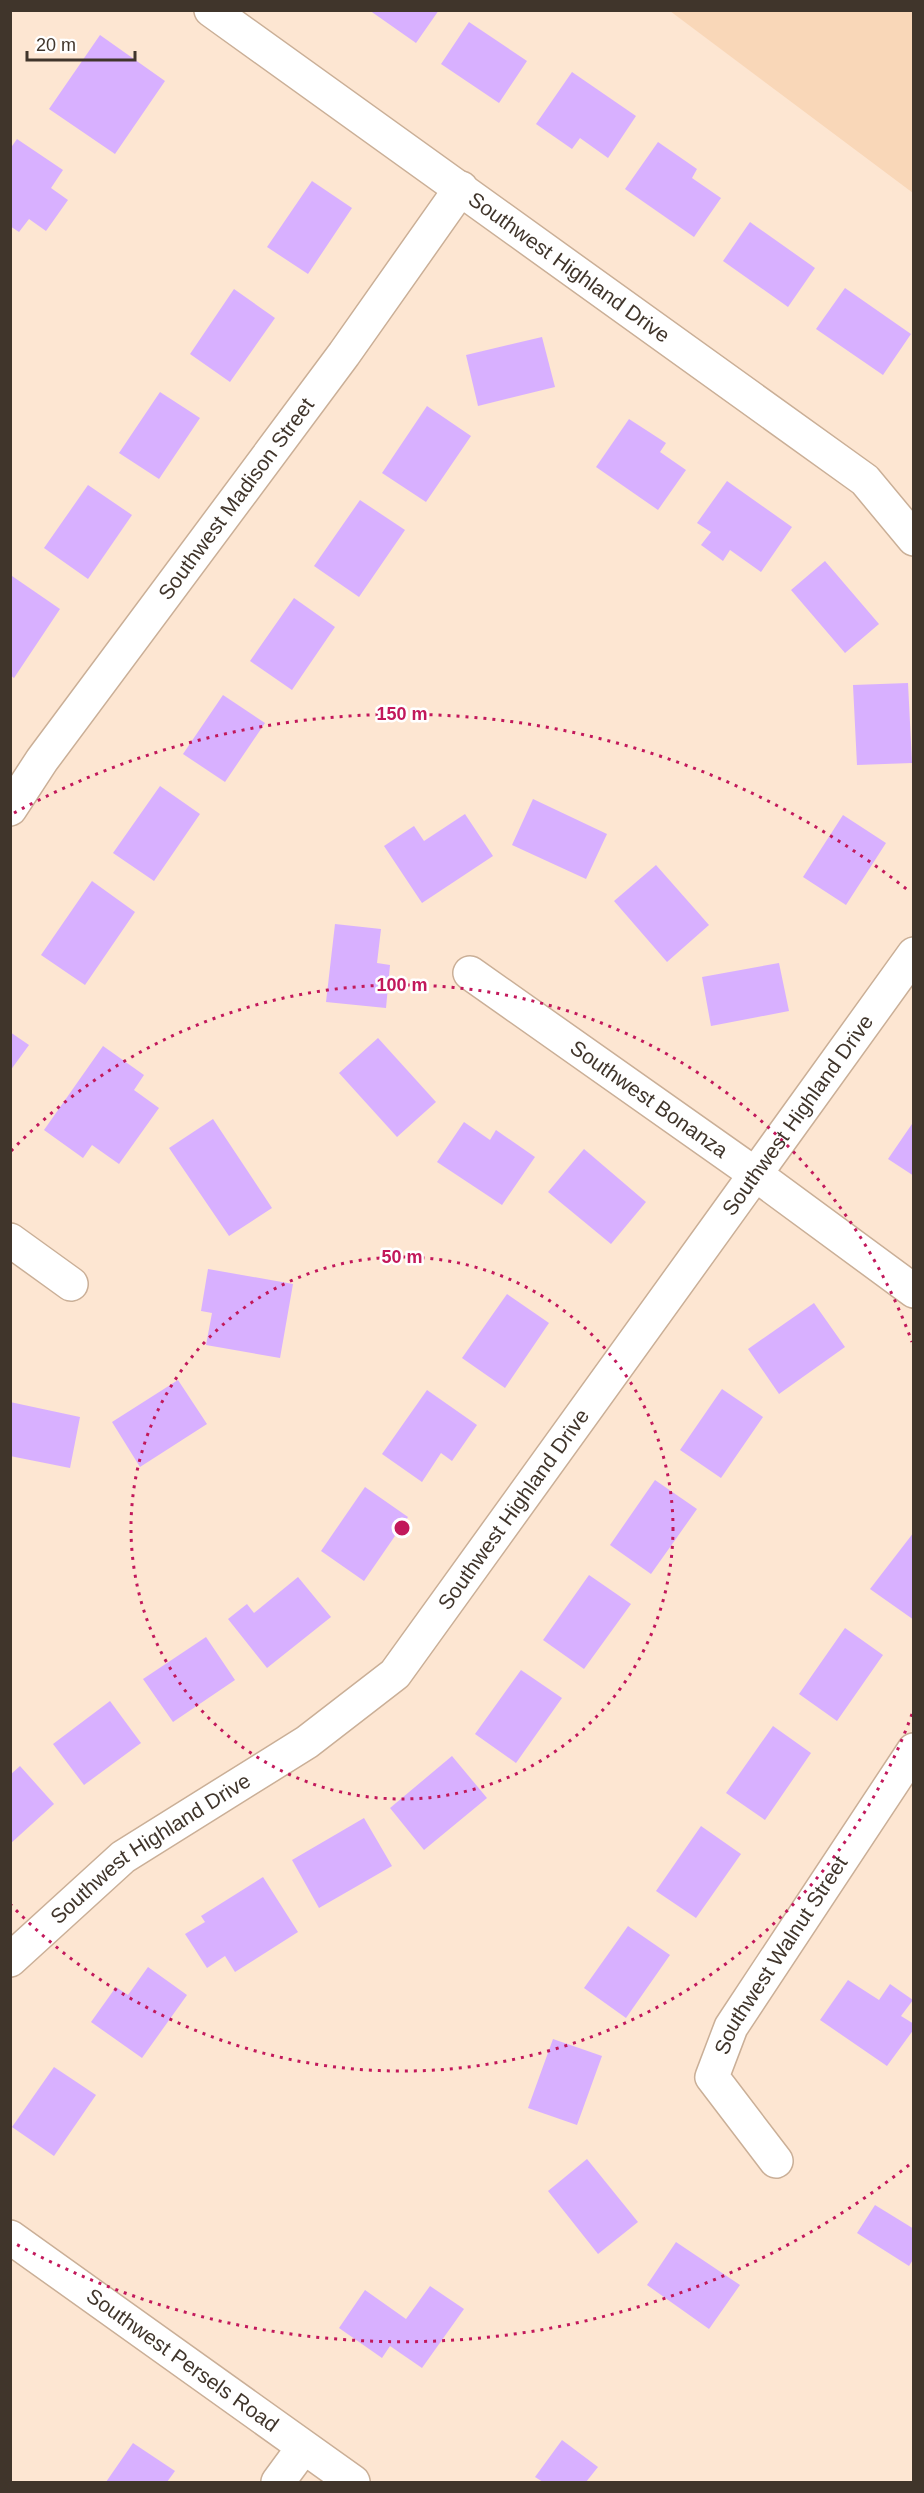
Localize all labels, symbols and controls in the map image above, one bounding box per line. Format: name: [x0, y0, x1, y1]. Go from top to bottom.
scale bar: [27, 24, 135, 62]
text: 20 m: [36, 35, 76, 55]
street label: Southwest Highland Drive: [465, 187, 674, 347]
street label: Southwest Madison Street: [153, 393, 318, 604]
text: 150 m: [376, 704, 428, 724]
text: 100 m: [376, 975, 428, 995]
street label: Southwest Highland Drive: [717, 1010, 877, 1220]
street label: Southwest Bonanza: [566, 1036, 733, 1162]
text: 50 m: [381, 1247, 423, 1267]
street label: Southwest Highland Drive: [433, 1404, 593, 1614]
centre of rings: [392, 1518, 412, 1538]
street label: Southwest Highland Drive: [46, 1768, 254, 1928]
street label: Southwest Walnut Street: [710, 1852, 852, 2057]
street label: Southwest Persels Road: [82, 2284, 283, 2436]

